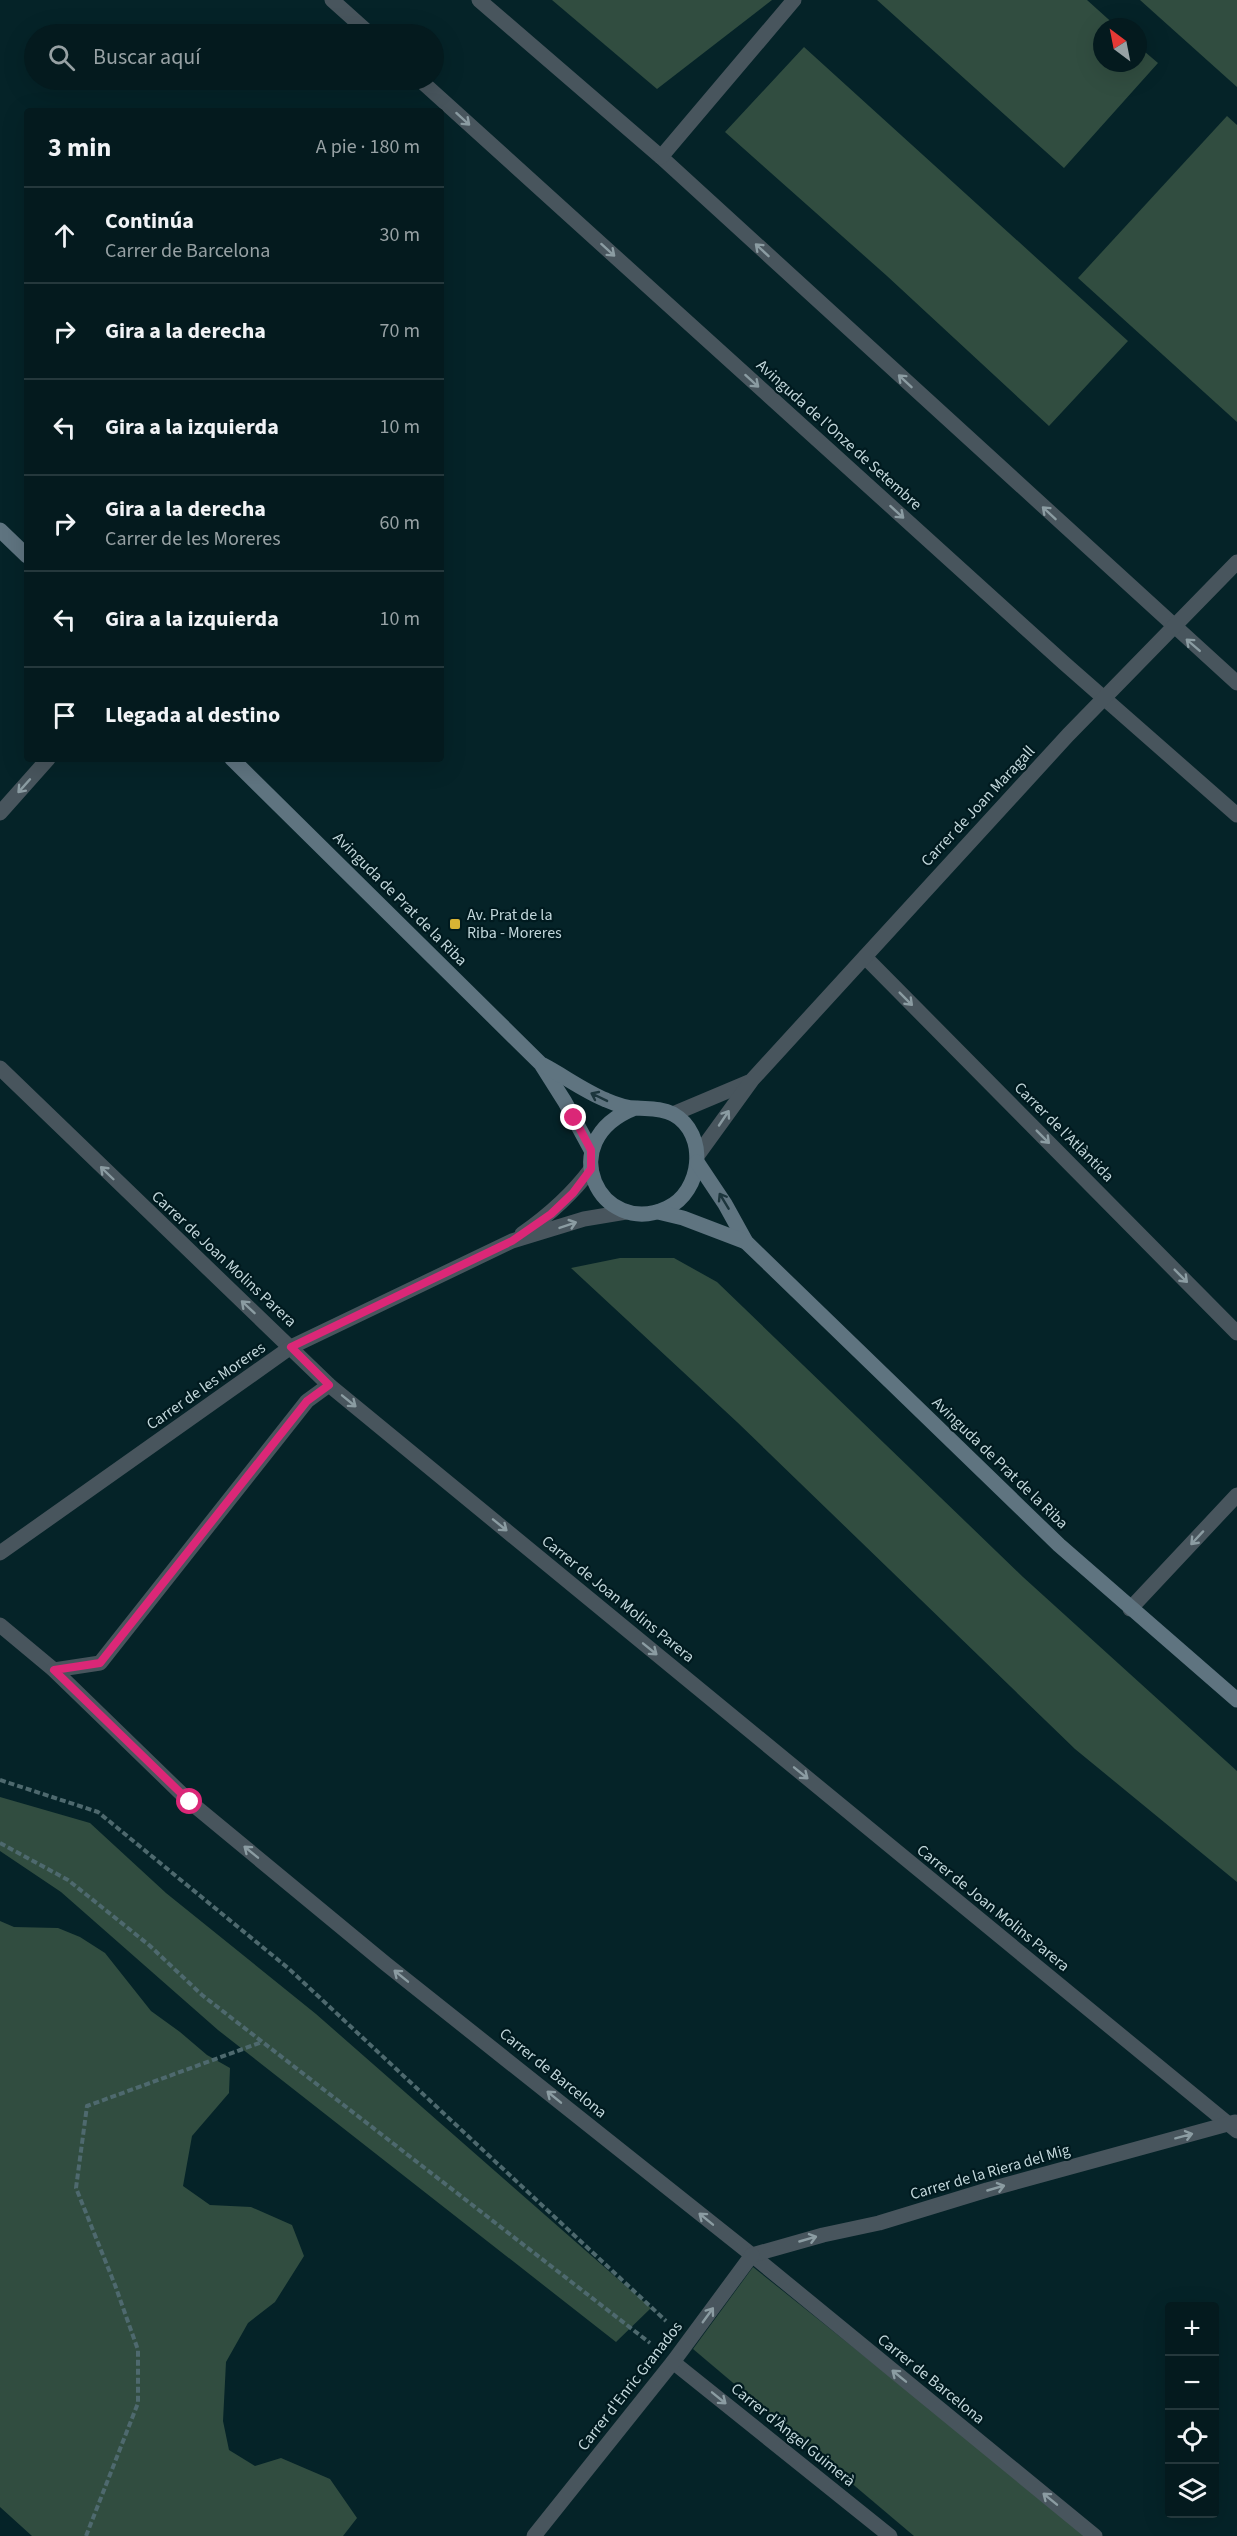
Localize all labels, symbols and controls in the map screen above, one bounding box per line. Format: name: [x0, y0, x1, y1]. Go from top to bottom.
north arrow: [1093, 18, 1147, 72]
search box: [24, 24, 444, 90]
icon: search: [45, 41, 78, 74]
text: Buscar aquí: [93, 41, 201, 73]
one-way arrow: [455, 112, 470, 126]
text: 3 min: [48, 129, 111, 166]
text: A pie · 180 m: [316, 133, 420, 161]
text: Continúa: [105, 205, 194, 237]
icon: ahead: [48, 219, 81, 252]
text: 30 m: [380, 221, 420, 249]
text: Carrer de Barcelona: [105, 237, 270, 265]
one-way arrow: [600, 243, 615, 257]
one-way arrow: [755, 243, 770, 257]
icon: right: [48, 315, 81, 348]
text: Gira a la derecha: [105, 315, 266, 347]
text: 70 m: [380, 317, 420, 345]
street label: Avinguda de l'Onze de Setembre: [751, 355, 927, 515]
one-way arrow: [744, 374, 759, 388]
one-way arrow: [898, 374, 913, 388]
icon: left: [48, 411, 81, 444]
text: Gira a la izquierda: [105, 411, 279, 443]
text: 10 m: [380, 413, 420, 441]
text: Gira a la derecha: [105, 493, 266, 525]
one-way arrow: [889, 505, 904, 519]
one-way arrow: [1042, 506, 1057, 520]
icon: right: [48, 507, 81, 540]
text: 60 m: [380, 509, 420, 537]
text: Carrer de les Moreres: [105, 525, 281, 553]
icon: left: [48, 603, 81, 636]
text: Gira a la izquierda: [105, 603, 279, 635]
text: 10 m: [380, 605, 420, 633]
one-way arrow: [1186, 638, 1201, 652]
icon: arrive: [48, 699, 81, 732]
text: Llegada al destino: [105, 699, 280, 731]
street label: Carrer de Joan Maragall: [916, 741, 1040, 871]
one-way arrow: [17, 778, 31, 793]
street label: Avinguda de Prat de la Riba: [328, 827, 472, 971]
place label: Av. Prat de la Riba - Moreres: [467, 904, 562, 944]
marker: Av. Prat de la Riba - Moreres: [448, 917, 462, 931]
one-way arrow: [899, 991, 913, 1006]
street label: Carrer de l'Atlàntida: [1009, 1077, 1119, 1187]
one-way arrow: [591, 1090, 609, 1102]
route end: [560, 1104, 586, 1130]
one-way arrow: [718, 1110, 730, 1126]
one-way arrow: [1036, 1130, 1051, 1145]
one-way arrow: [99, 1166, 114, 1180]
street label: Carrer de Joan Molins Parera: [147, 1186, 301, 1332]
one-way arrow: [717, 1193, 729, 1210]
one-way arrow: [558, 1218, 577, 1229]
one-way arrow: [1173, 1268, 1188, 1283]
one-way arrow: [241, 1300, 256, 1314]
street label: Carrer de les Moreres: [142, 1337, 270, 1435]
street label: Avinguda de Prat de la Riba: [927, 1392, 1073, 1534]
one-way arrow: [341, 1395, 357, 1408]
one-way arrow: [492, 1519, 508, 1532]
street label: Carrer de Joan Molins Parera: [537, 1530, 699, 1668]
one-way arrow: [1190, 1530, 1204, 1545]
one-way arrow: [642, 1642, 658, 1655]
one-way arrow: [793, 1766, 808, 1780]
route start: [176, 1788, 202, 1814]
street label: Carrer de Joan Molins Parera: [912, 1839, 1074, 1977]
one-way arrow: [243, 1846, 259, 1859]
one-way arrow: [393, 1969, 409, 1982]
street label: Carrer de Barcelona: [495, 2023, 611, 2123]
one-way arrow: [546, 2091, 562, 2104]
one-way arrow: [1174, 2130, 1193, 2142]
street label: Carrer de la Riera del Mig: [907, 2139, 1073, 2205]
one-way arrow: [986, 2181, 1005, 2193]
one-way arrow: [698, 2212, 714, 2225]
one-way arrow: [798, 2233, 817, 2245]
map controls: [1165, 2302, 1219, 2518]
button: +: [1165, 2302, 1219, 2356]
one-way arrow: [702, 2307, 714, 2323]
street label: Carrer d'Enric Granados: [572, 2316, 688, 2455]
street label: Carrer de Barcelona: [873, 2329, 989, 2429]
button: −: [1165, 2356, 1219, 2410]
one-way arrow: [891, 2369, 907, 2382]
street label: Carrer d'Àngel Guimerà: [726, 2378, 860, 2492]
one-way arrow: [711, 2392, 727, 2405]
button: locate: [1165, 2410, 1219, 2464]
button: layers: [1165, 2464, 1219, 2518]
one-way arrow: [1043, 2492, 1058, 2506]

